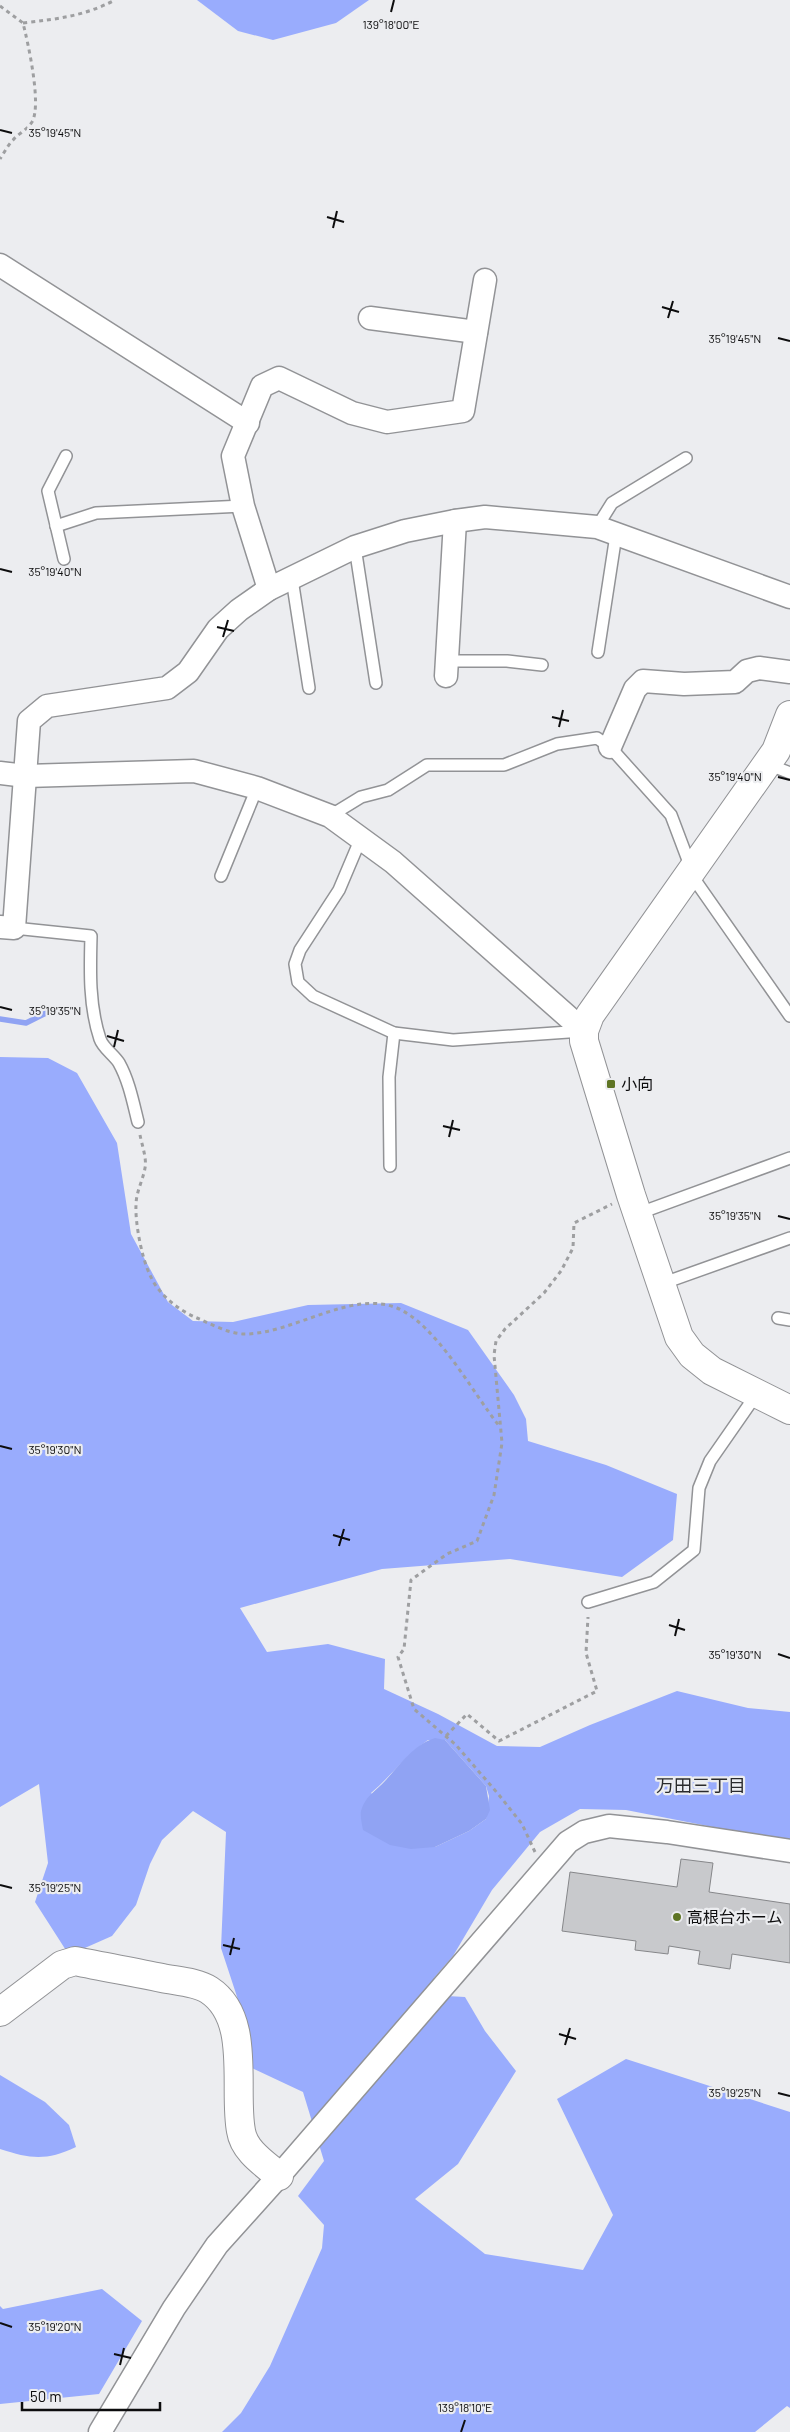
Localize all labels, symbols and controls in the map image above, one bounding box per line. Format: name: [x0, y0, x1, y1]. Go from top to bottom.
text: 139°18'00"E: [362, 17, 420, 31]
text: 35°19'45"N: [29, 125, 81, 139]
text: 35°19'45"N: [709, 331, 761, 345]
text: 35°19'40"N: [28, 564, 82, 578]
text: 35°19'40"N: [708, 769, 762, 783]
text: 35°19'35"N: [29, 1003, 81, 1017]
place label: 小向: [621, 1074, 653, 1093]
marker: 小向: [605, 1078, 617, 1090]
text: 35°19'35"N: [709, 1208, 761, 1222]
text: 35°19'30"N: [28, 1442, 82, 1456]
text: 35°19'30"N: [708, 1647, 762, 1661]
district label: 万田三丁目: [656, 1774, 746, 1796]
text: 35°19'25"N: [29, 1880, 81, 1894]
place label: 高根台ホーム: [687, 1907, 783, 1926]
marker: 高根台ホーム: [671, 1911, 683, 1923]
text: 35°19'25"N: [709, 2085, 761, 2099]
text: 35°19'20"N: [28, 2319, 82, 2333]
scale bar: [22, 2380, 160, 2412]
text: 50 m: [30, 2387, 62, 2405]
text: 139°18'10"E: [438, 2400, 492, 2414]

